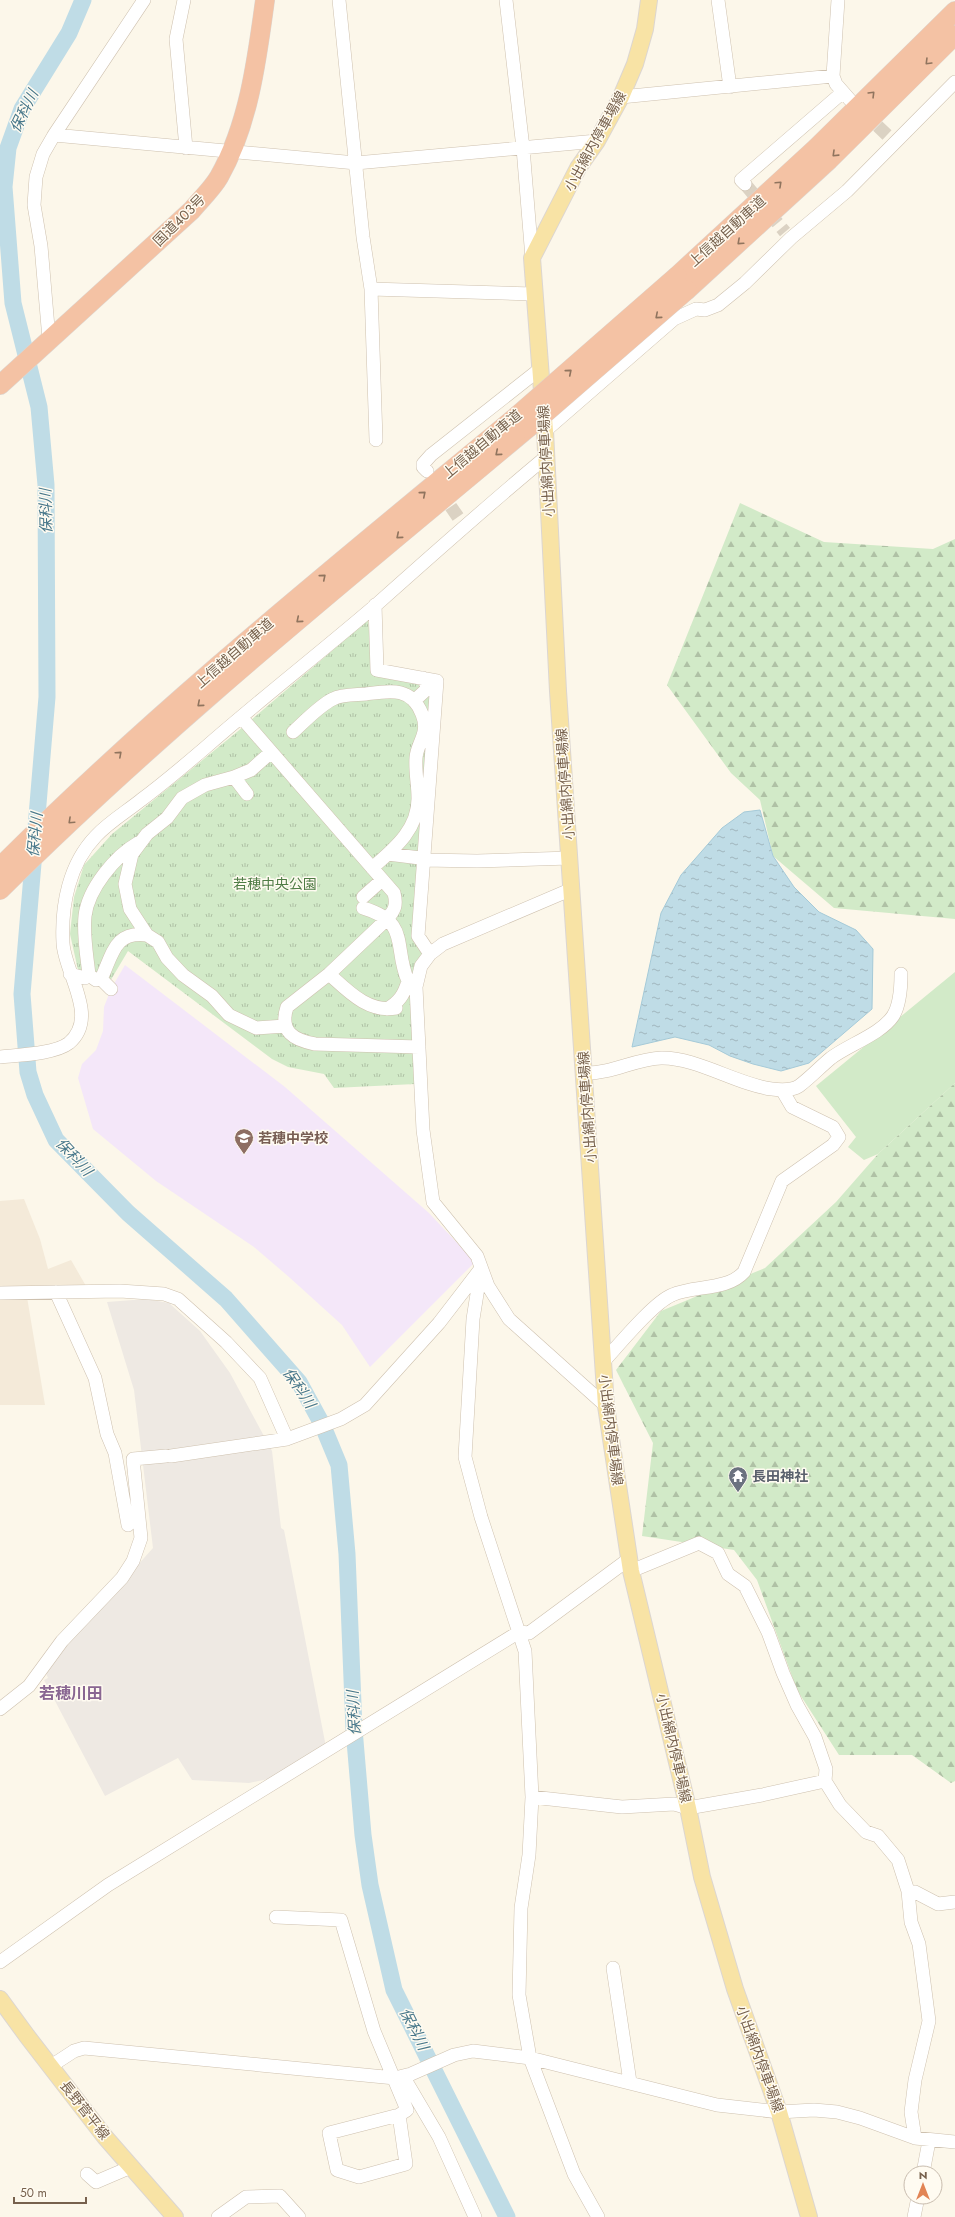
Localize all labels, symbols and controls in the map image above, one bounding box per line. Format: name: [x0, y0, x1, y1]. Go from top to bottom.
one-way arrow: [925, 57, 933, 65]
water label: 保科川: [4, 84, 45, 136]
street label: 小出綿内停車場線: [559, 87, 631, 195]
one-way arrow: [867, 91, 875, 99]
one-way arrow: [832, 149, 840, 157]
one-way arrow: [774, 182, 781, 189]
street label: 国道403号: [149, 190, 209, 250]
street label: 上信越自動車道: [684, 191, 770, 271]
one-way arrow: [737, 238, 745, 245]
one-way arrow: [655, 311, 662, 318]
one-way arrow: [564, 369, 571, 376]
street label: 上信越自動車道: [438, 405, 526, 483]
street label: 小出綿内停車場線: [533, 405, 559, 517]
one-way arrow: [496, 448, 503, 455]
water label: 保科川: [35, 486, 57, 534]
one-way arrow: [418, 491, 426, 498]
one-way arrow: [396, 532, 403, 539]
one-way arrow: [319, 575, 326, 582]
street label: 上信越自動車道: [190, 613, 278, 693]
one-way arrow: [296, 615, 304, 622]
one-way arrow: [198, 700, 205, 707]
street label: 小出綿内停車場線: [551, 727, 579, 841]
one-way arrow: [114, 751, 122, 758]
water label: 保科川: [22, 810, 48, 858]
one-way arrow: [68, 816, 76, 824]
park label: 若穂中央公園: [233, 874, 317, 894]
street label: 小出綿内停車場線: [573, 1050, 601, 1164]
school or university icon: 若穂中学校: [233, 1127, 255, 1155]
place label: 若穂中学校: [258, 1128, 328, 1148]
water label: 保科川: [51, 1133, 99, 1182]
water label: 保科川: [277, 1363, 322, 1414]
street label: 小出綿内停車場線: [594, 1373, 628, 1487]
temple icon: 長田神社: [727, 1465, 749, 1493]
place label: 長田神社: [752, 1466, 808, 1486]
district label: 若穂川田: [39, 1682, 103, 1705]
water label: 保科川: [342, 1688, 366, 1736]
street label: 小出綿内停車場線: [652, 1691, 696, 1805]
street label: 小出綿内停車場線: [731, 2003, 789, 2115]
water label: 保科川: [394, 2004, 435, 2056]
street label: 長野菅平線: [56, 2076, 114, 2144]
north arrow: [903, 2165, 943, 2205]
text: N: [919, 2167, 927, 2183]
scale bar: [14, 2179, 86, 2205]
text: 50 m: [20, 2184, 47, 2202]

